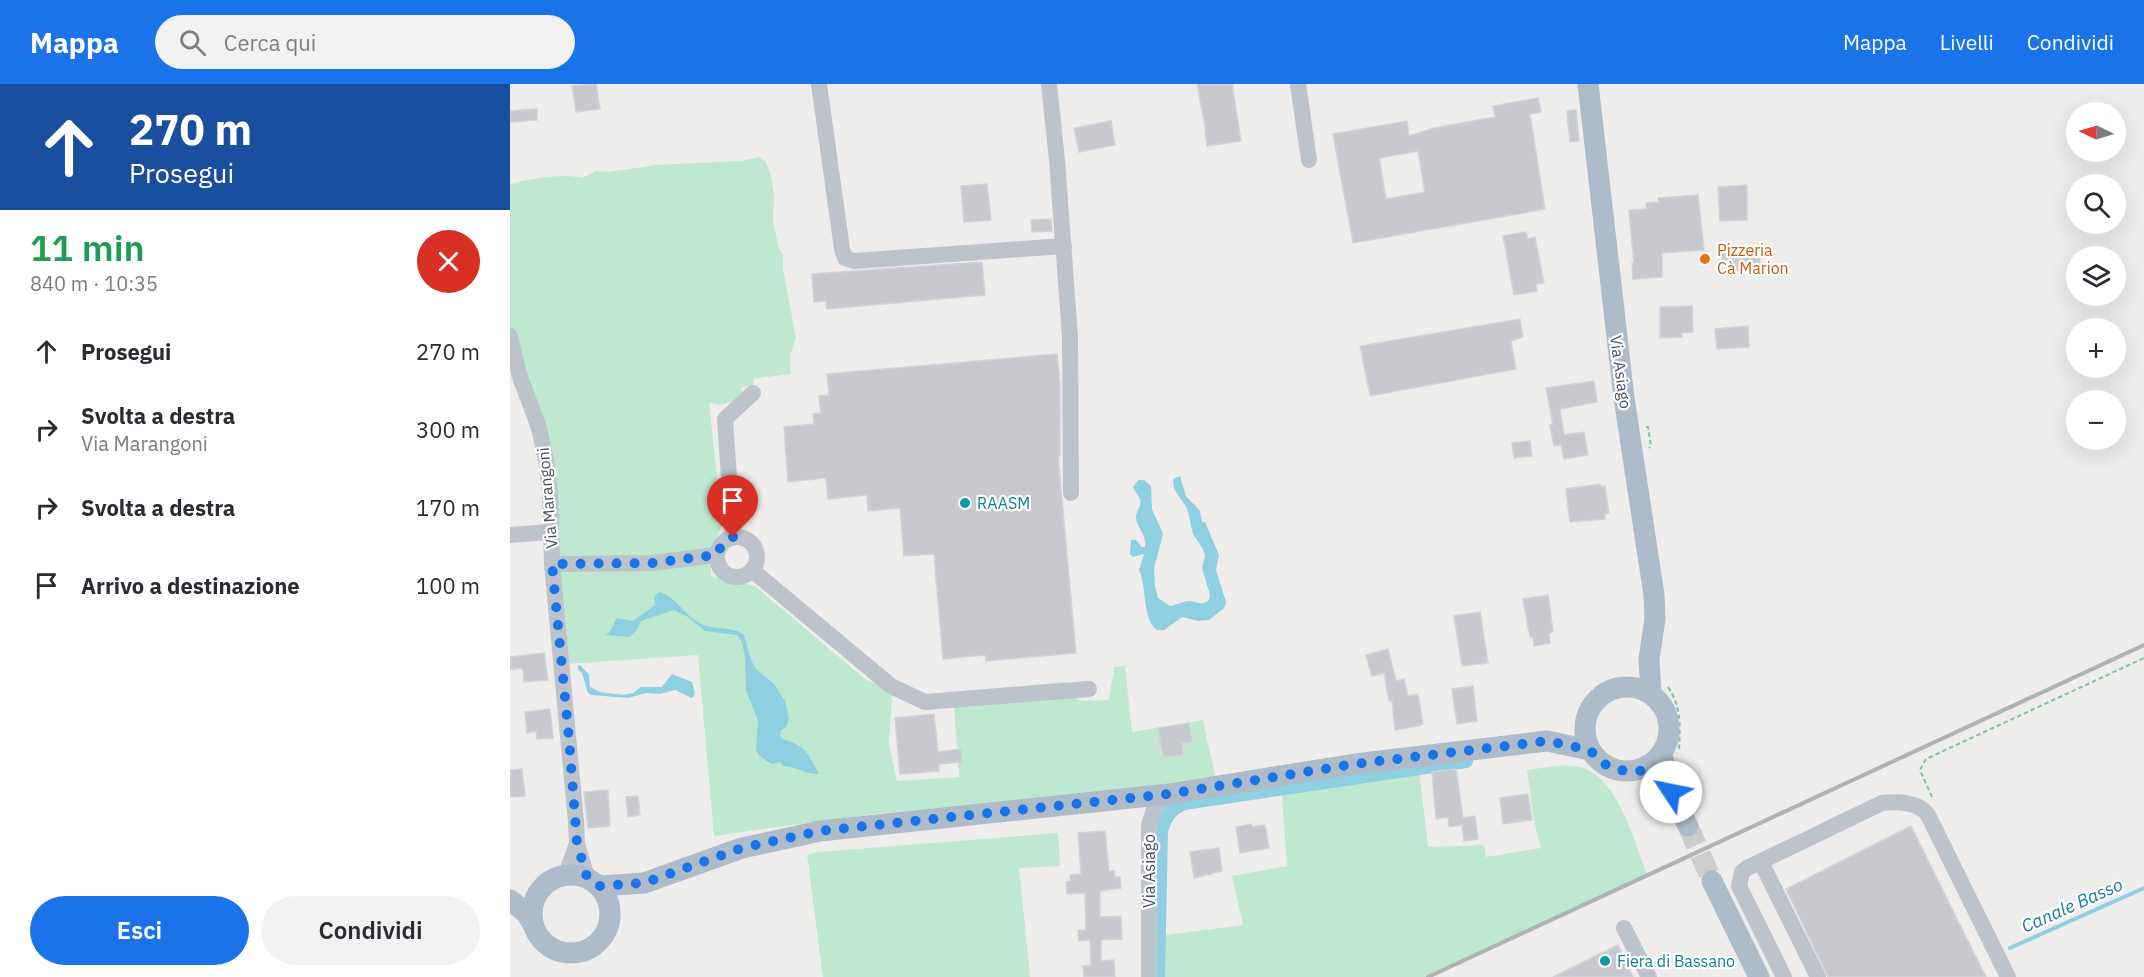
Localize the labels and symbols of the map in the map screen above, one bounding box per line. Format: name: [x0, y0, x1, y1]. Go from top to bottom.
north arrow: [2066, 102, 2126, 162]
place label: Pizzeria Cà Marion: [1717, 240, 1789, 278]
marker: Pizzeria Cà Marion: [1698, 252, 1712, 266]
street label: Via Asiago: [1606, 334, 1636, 410]
street label: Via Marangoni: [533, 447, 561, 549]
pin: [707, 475, 758, 537]
place label: RAASM: [977, 493, 1030, 513]
marker: RAASM: [958, 496, 972, 510]
position arrow: [1639, 760, 1703, 824]
street label: Via Asiago: [1139, 834, 1159, 908]
water label: Canale Basso: [2018, 872, 2126, 938]
place label: Fiera di Bassano: [1617, 951, 1735, 971]
marker: Fiera di Bassano: [1598, 954, 1612, 968]

